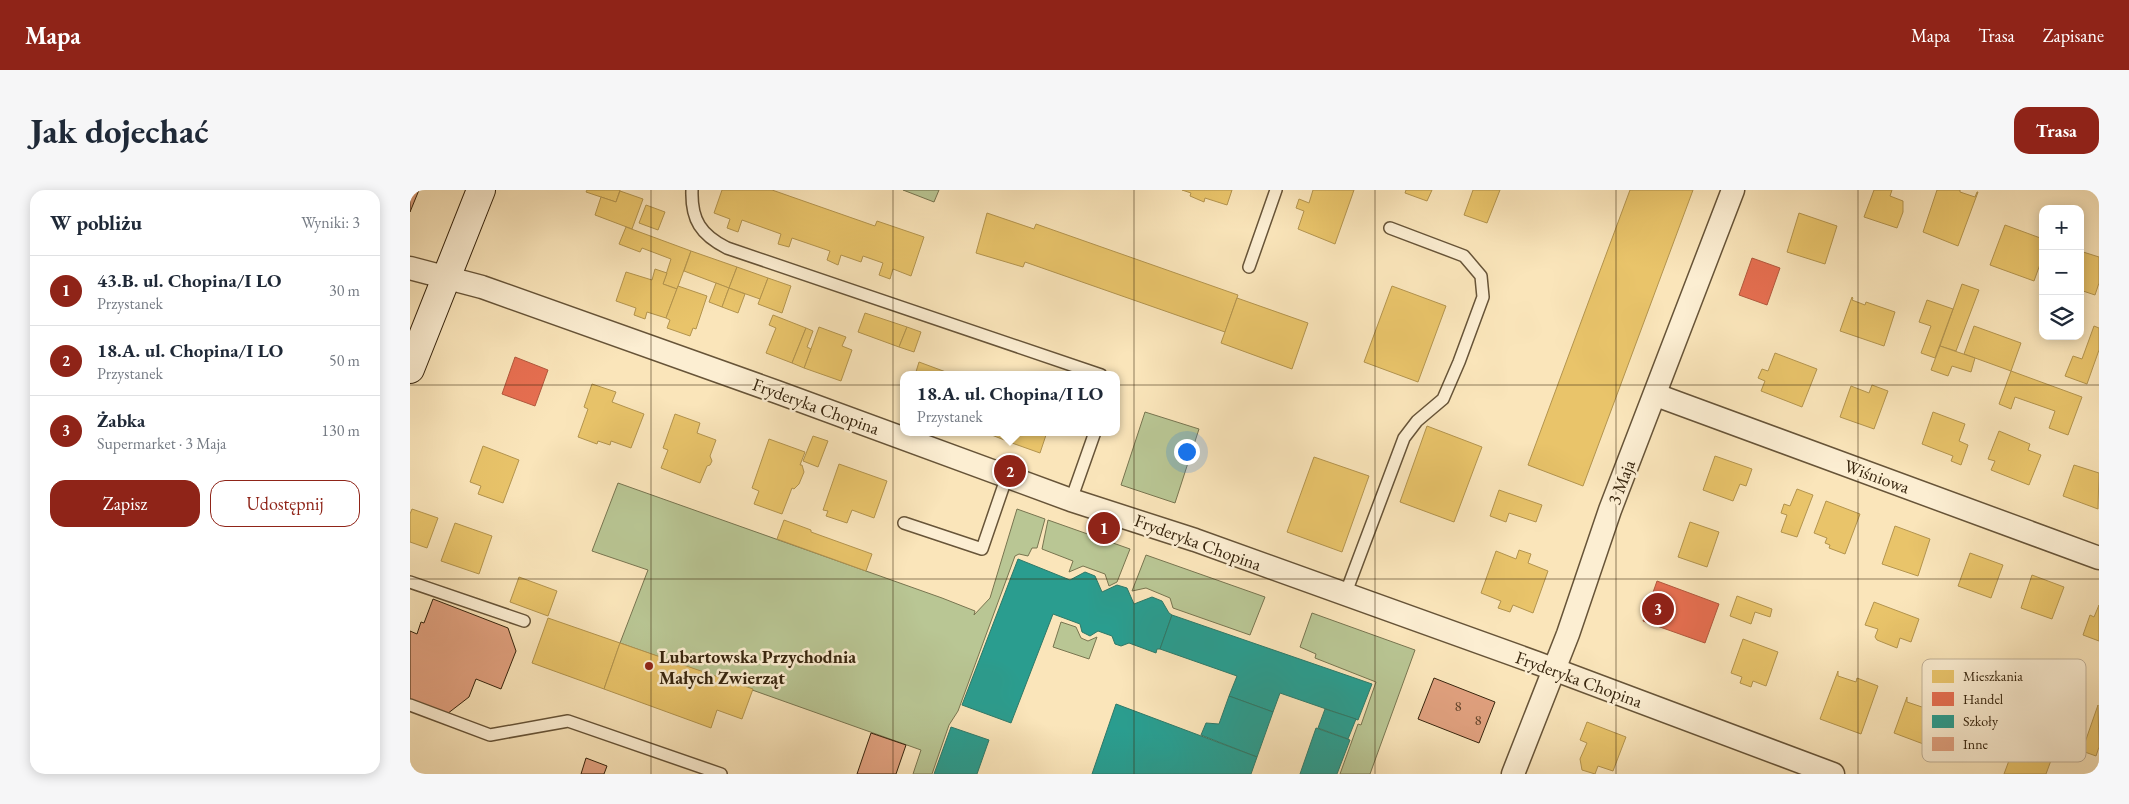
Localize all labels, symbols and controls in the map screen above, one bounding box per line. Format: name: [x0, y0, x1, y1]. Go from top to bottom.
text: Mapa: [25, 20, 81, 51]
text: Mapa: [1911, 24, 1950, 47]
text: Trasa: [1978, 24, 2015, 47]
text: Zapisane: [2043, 24, 2104, 47]
button: Trasa: [2014, 107, 2099, 154]
text: Jak dojechać: [30, 108, 209, 153]
map controls: [2039, 205, 2084, 340]
button: +: [2039, 205, 2084, 250]
text: W pobliżu: [50, 209, 142, 236]
text: Wyniki: 3: [301, 212, 360, 233]
button: −: [2039, 250, 2084, 295]
text: 43.B. ul. Chopina/I LO: [97, 268, 281, 293]
text: 1: [62, 280, 70, 301]
text: 30 m: [329, 280, 360, 301]
text: Przystanek: [97, 293, 163, 314]
button: layers: [2039, 295, 2084, 340]
text: 18.A. ul. Chopina/I LO: [97, 338, 283, 363]
text: 2: [62, 350, 70, 371]
text: 50 m: [329, 350, 360, 371]
text: Przystanek: [97, 363, 163, 384]
popup: [900, 371, 1120, 436]
street label: Fryderyka Chopina: [749, 372, 883, 440]
text: 18.A. ul. Chopina/I LO: [917, 381, 1103, 406]
text: Przystanek: [917, 406, 983, 427]
text: Żabka: [97, 408, 145, 433]
text: 3: [62, 420, 70, 441]
text: 130 m: [321, 420, 360, 441]
text: Supermarket · 3 Maja: [97, 433, 227, 454]
your location: [1174, 439, 1200, 465]
pin: 2: [994, 452, 1026, 490]
street label: Wiśniowa: [1841, 454, 1914, 499]
street label: 3 Maja: [1602, 455, 1640, 508]
button: Zapisz: [50, 480, 200, 527]
button: Udostępnij: [210, 480, 360, 527]
street label: Fryderyka Chopina: [1131, 508, 1265, 576]
pin: 1: [1088, 509, 1120, 547]
pin: 3: [1642, 590, 1674, 628]
place label: Lubartowska Przychodnia Małych Zwierząt: [659, 645, 856, 689]
street label: Fryderyka Chopina: [1512, 645, 1646, 713]
legend: [1922, 659, 2086, 762]
marker: Lubartowska Przychodnia Małych Zwierząt: [643, 660, 655, 672]
text: Mieszkania: [1963, 667, 2023, 685]
text: Handel: [1963, 690, 2004, 708]
house number: 8: [1454, 696, 1462, 715]
house number: 8: [1474, 710, 1482, 729]
text: Szkoły: [1963, 712, 1999, 730]
text: Inne: [1963, 735, 1989, 753]

